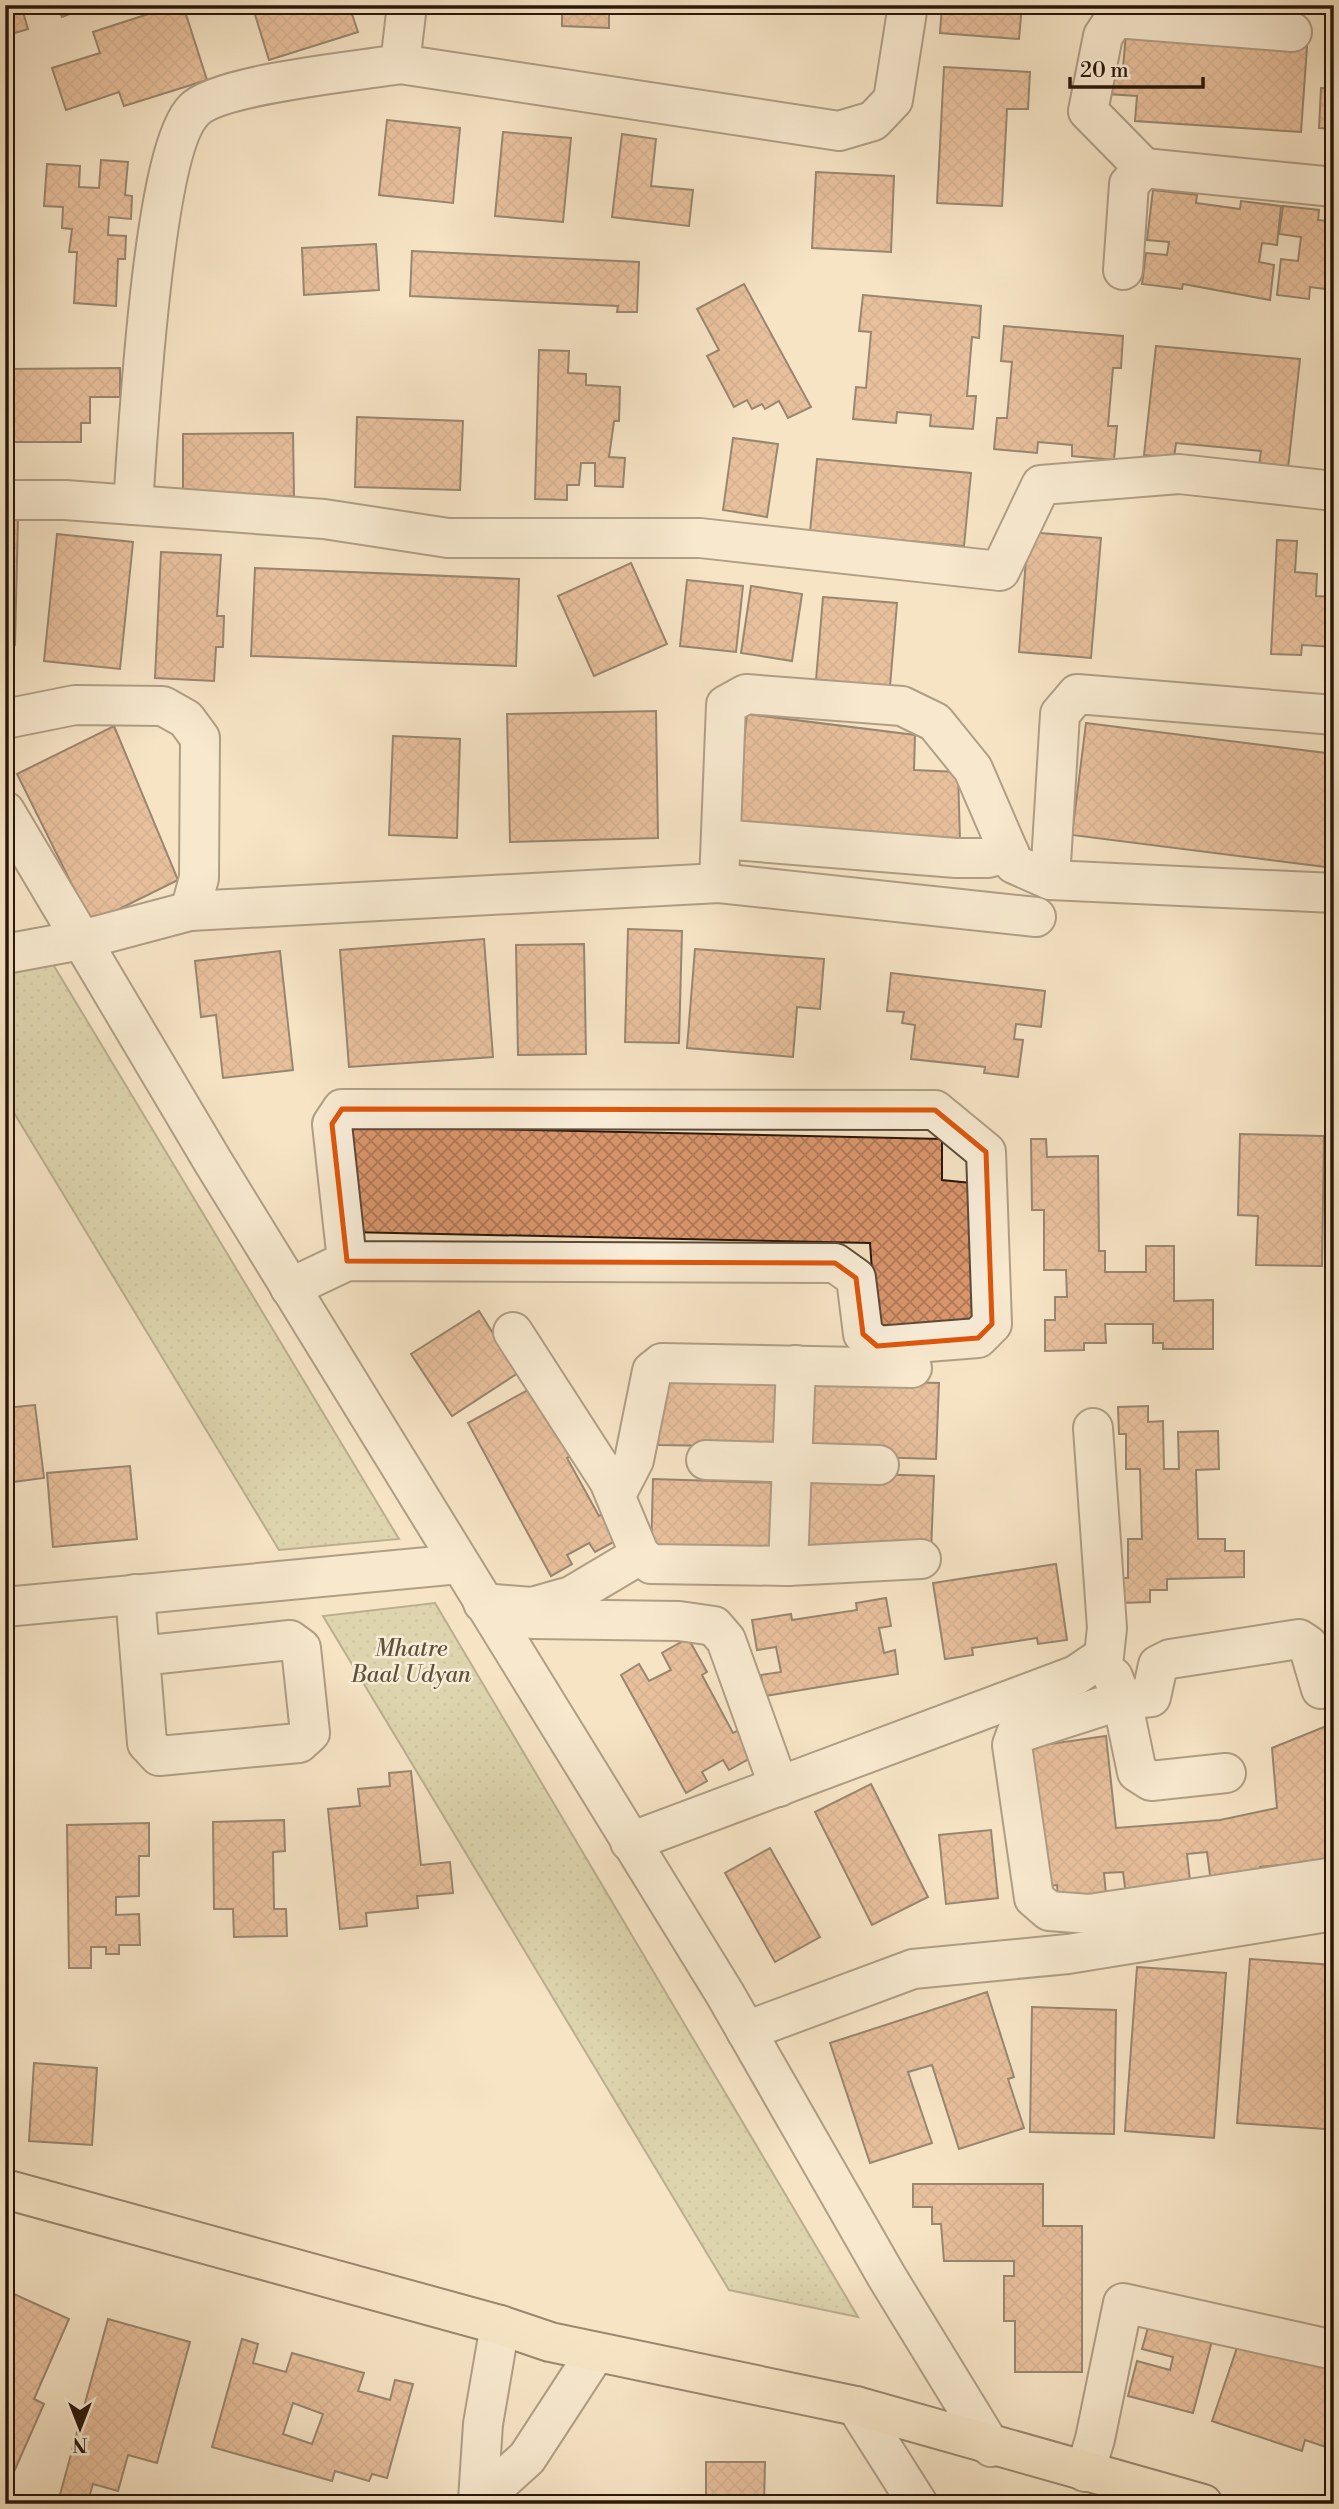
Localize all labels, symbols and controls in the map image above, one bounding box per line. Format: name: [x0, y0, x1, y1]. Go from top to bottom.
scale bar: [1070, 46, 1202, 90]
text: 20 m: [1080, 58, 1129, 84]
park label: Mhatre Baal Udyan: [350, 1635, 472, 1689]
north arrow: [46, 2394, 116, 2464]
text: N: [72, 2432, 88, 2456]

